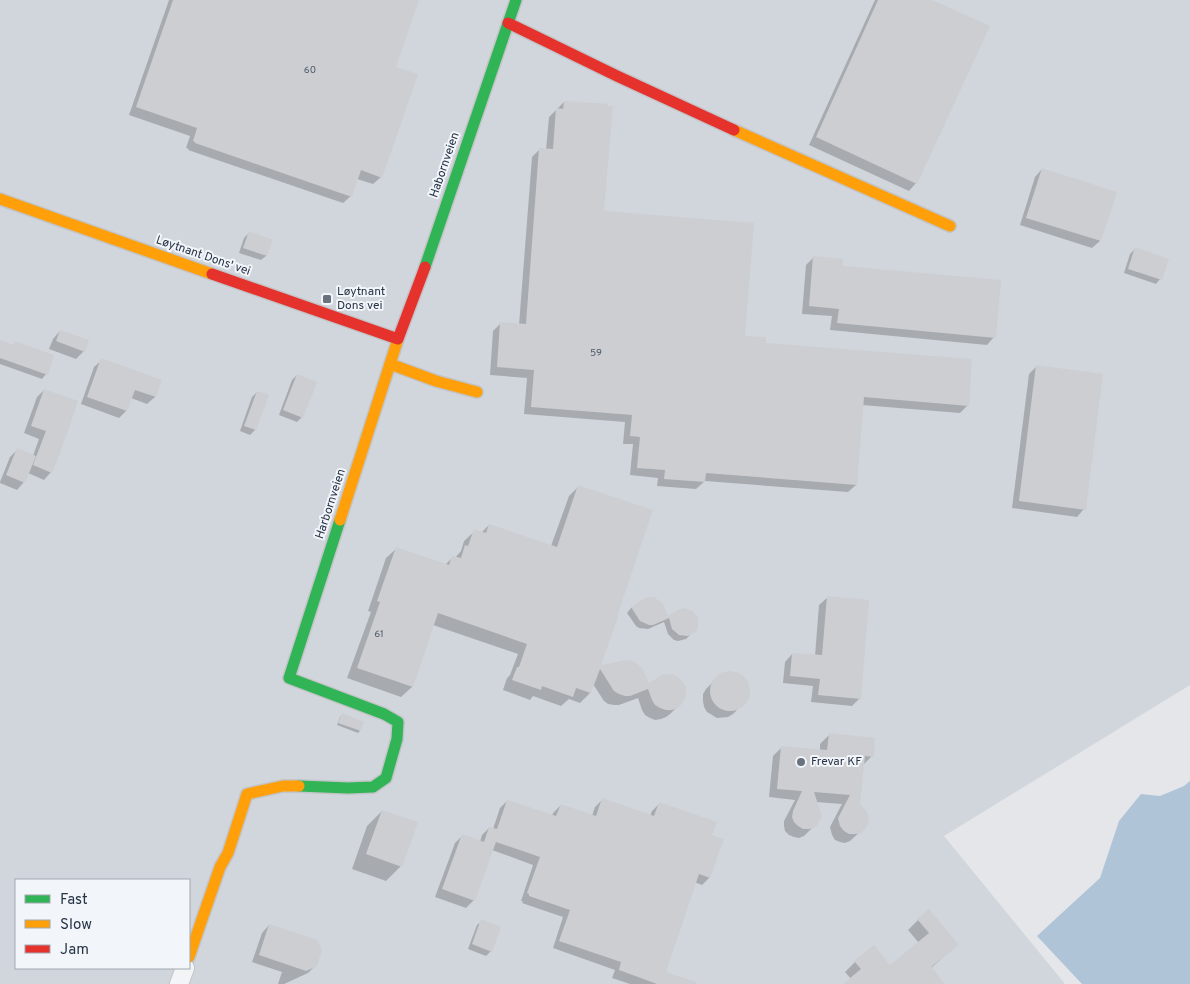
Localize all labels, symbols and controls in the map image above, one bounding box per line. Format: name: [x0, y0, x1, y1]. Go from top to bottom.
house number: 60: [304, 64, 316, 77]
street label: Habornveien: [426, 130, 464, 200]
street label: Løytnant Dons' vei: [154, 232, 252, 280]
place label: Løytnant Dons vei: [337, 284, 385, 314]
marker: Løytnant Dons vei: [321, 293, 333, 305]
house number: 59: [590, 347, 602, 360]
street label: Harbornveien: [312, 467, 350, 541]
house number: 61: [374, 628, 384, 641]
place label: Frevar KF: [811, 754, 862, 770]
marker: Frevar KF: [795, 756, 807, 768]
legend: [15, 879, 190, 969]
text: Fast: [60, 891, 88, 910]
text: Slow: [60, 916, 92, 935]
text: Jam: [60, 941, 89, 960]

